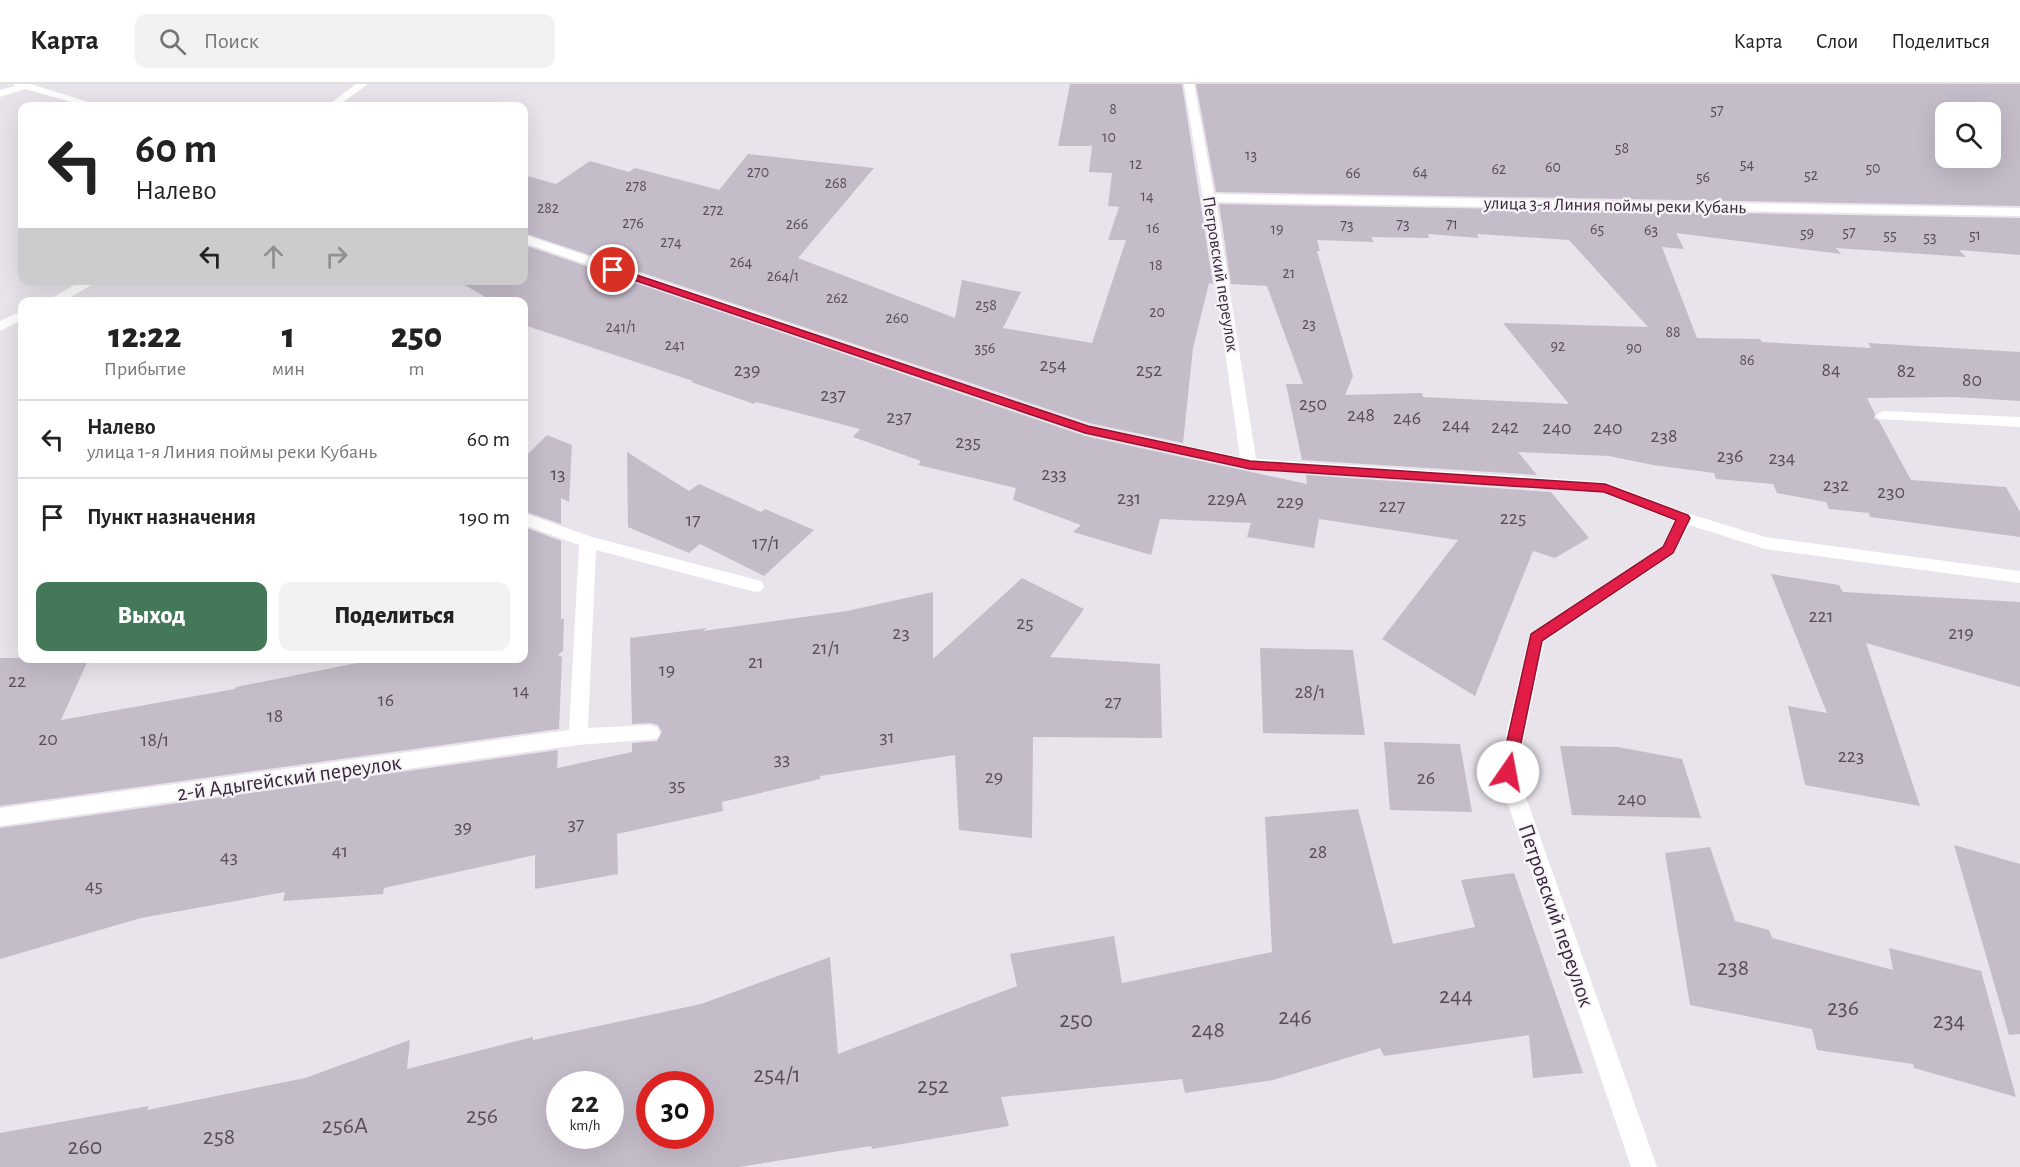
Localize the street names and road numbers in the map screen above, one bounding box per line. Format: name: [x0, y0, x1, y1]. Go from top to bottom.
street label: улица 3-я Линия поймы реки Кубань: [1483, 194, 1747, 217]
street label: Петровский переулок: [1199, 195, 1241, 354]
street label: 2-й Адыгейский переулок: [176, 751, 403, 805]
street label: Петровский переулок: [1514, 821, 1598, 1010]

